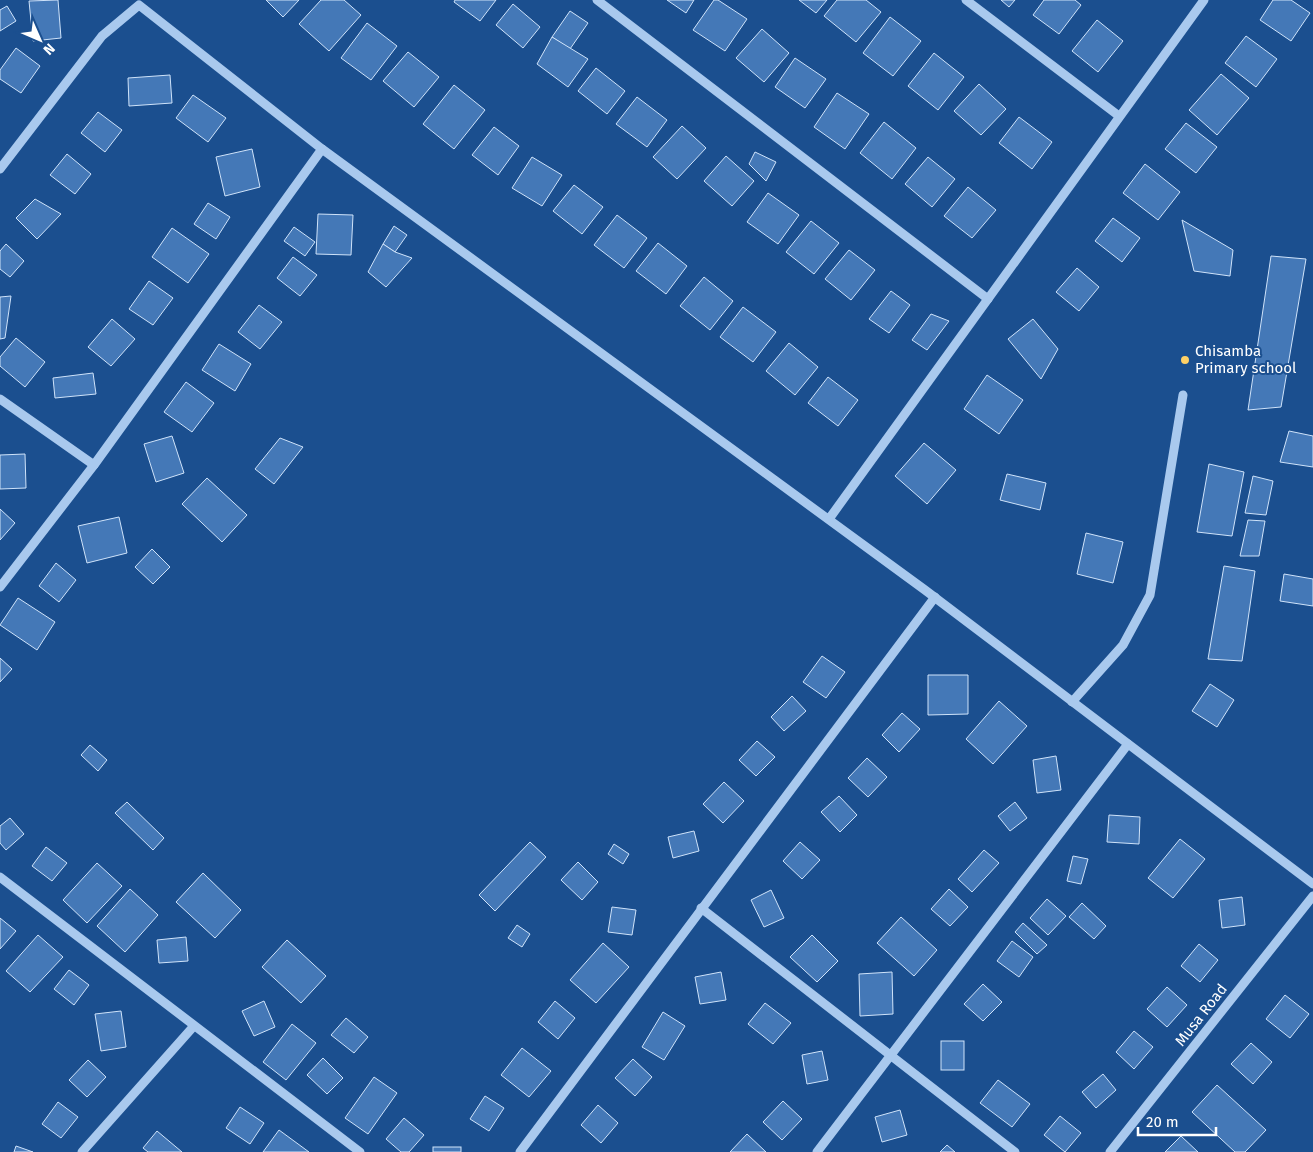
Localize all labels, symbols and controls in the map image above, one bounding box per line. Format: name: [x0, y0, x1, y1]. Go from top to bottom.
north arrow: [15, 15, 65, 65]
text: N: [40, 40, 58, 58]
place label: Chisamba Primary school: [1195, 342, 1297, 377]
marker: Chisamba Primary school: [1179, 354, 1191, 366]
street label: Musa Road: [1171, 980, 1231, 1050]
scale bar: [1138, 1104, 1216, 1136]
text: 20 m: [1146, 1113, 1179, 1131]

